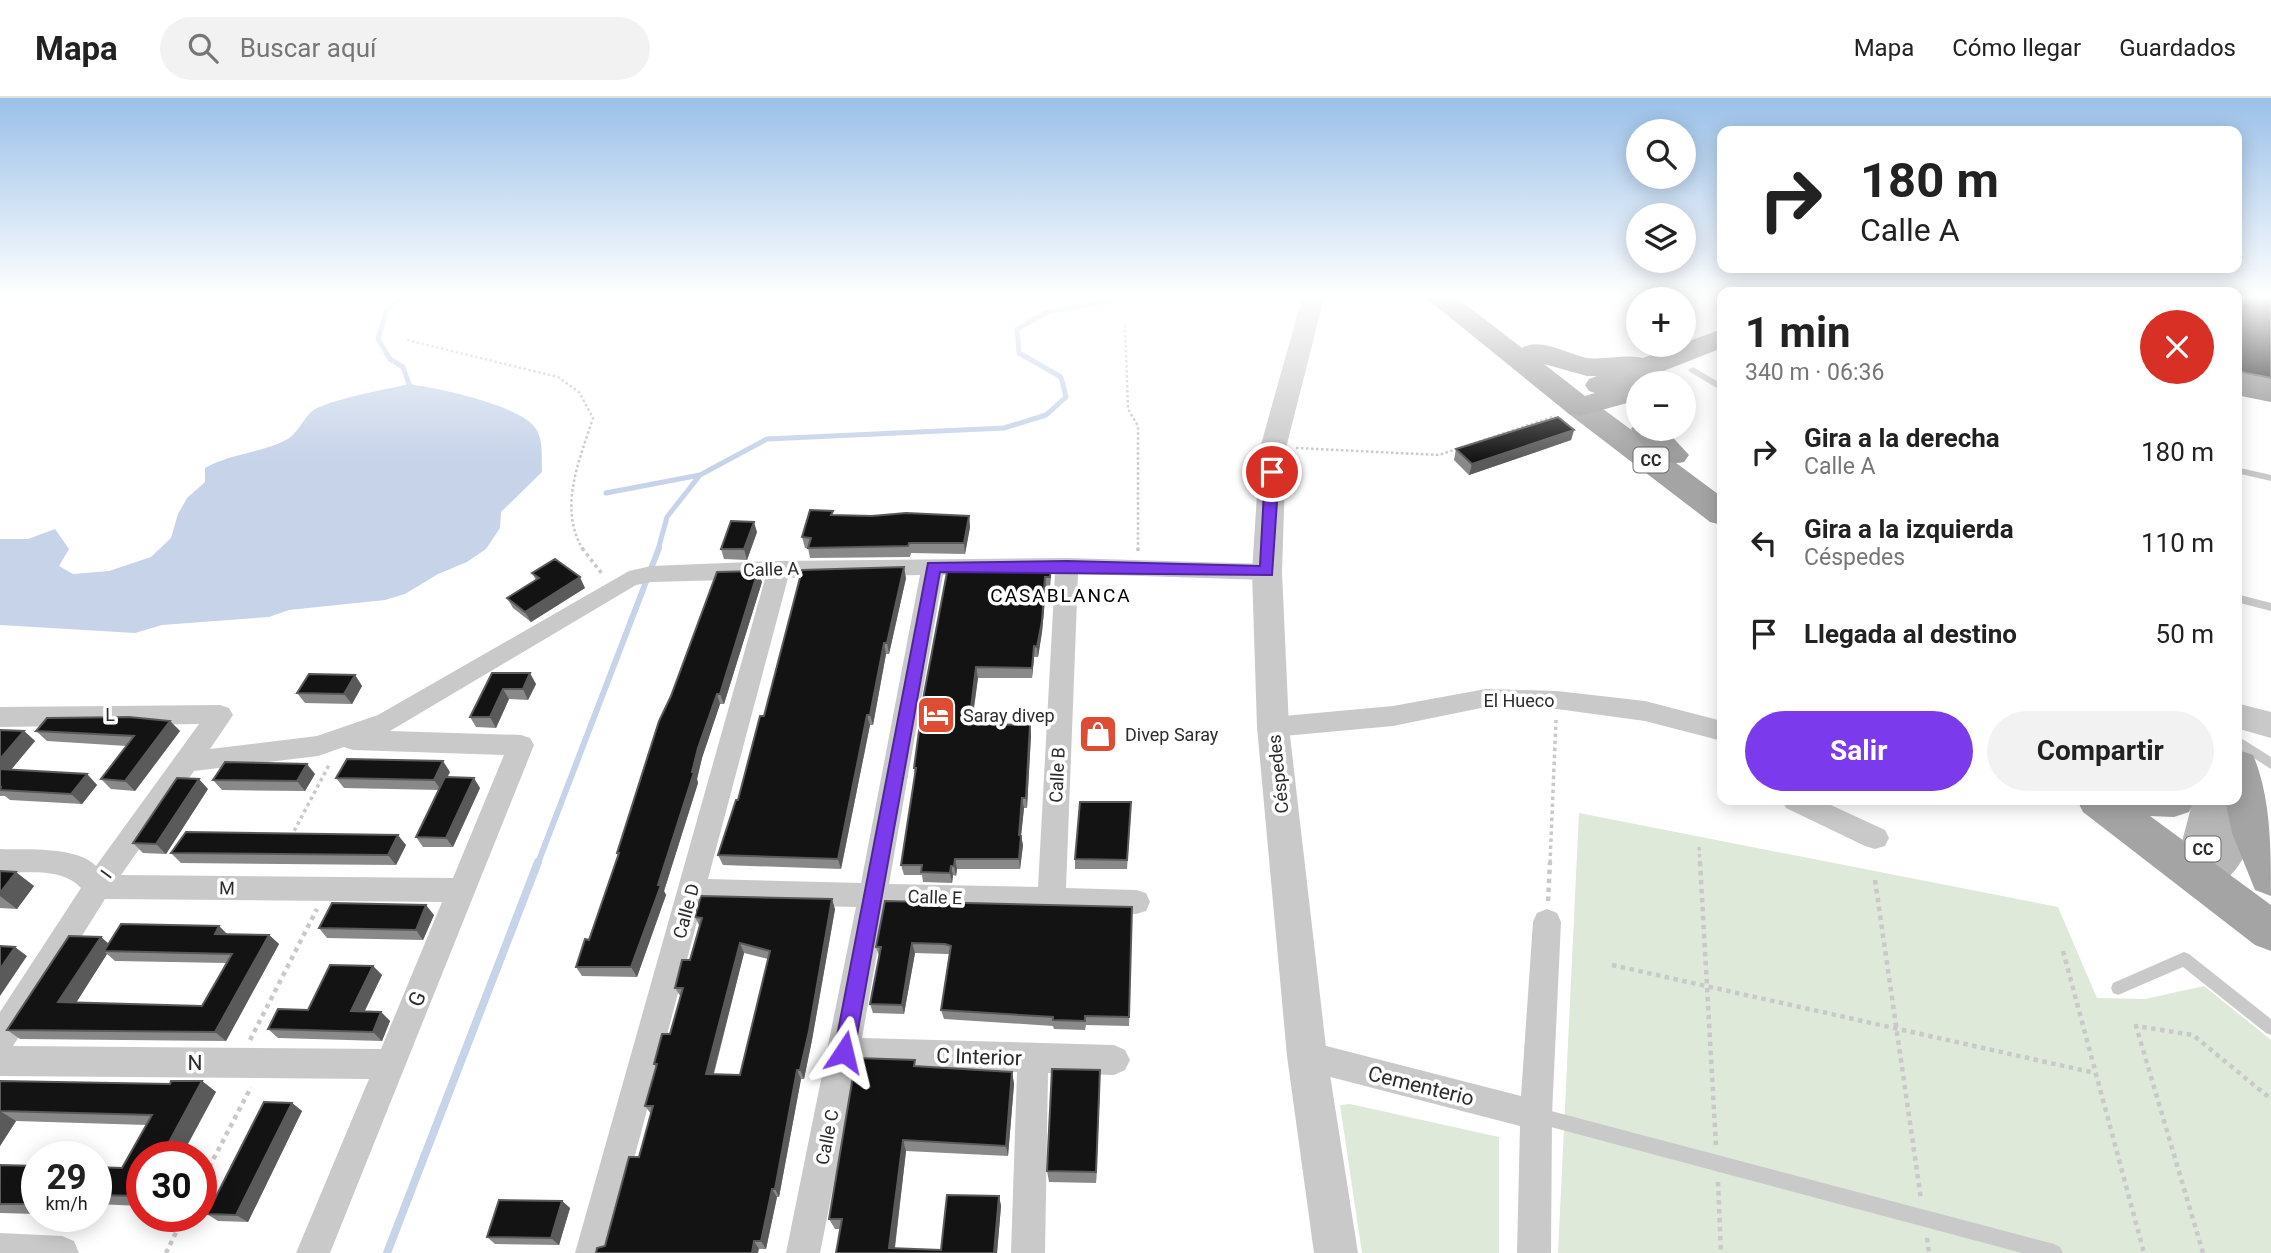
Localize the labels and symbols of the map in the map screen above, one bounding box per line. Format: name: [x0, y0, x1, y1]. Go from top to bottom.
pin: [1242, 442, 1302, 502]
road number: CC: [1634, 448, 1668, 472]
street label: Calle A: [743, 558, 800, 580]
district label: CASABLANCA: [990, 584, 1132, 607]
street label: El Hueco: [1483, 690, 1555, 711]
hotel icon: Saray divep: [915, 694, 957, 736]
street label: L: [105, 704, 115, 725]
place label: Saray divep: [963, 705, 1055, 726]
shop icon: Divep Saray: [1077, 713, 1119, 755]
place label: Divep Saray: [1125, 724, 1219, 745]
street label: Céspedes: [1263, 734, 1293, 814]
street label: Calle B: [1045, 747, 1069, 803]
road number: CC: [2186, 836, 2220, 862]
street label: I: [96, 866, 116, 882]
street label: M: [219, 877, 235, 899]
street label: Calle D: [669, 881, 703, 941]
street label: Calle E: [907, 886, 963, 908]
street label: G: [403, 988, 431, 1010]
position arrow: [807, 1015, 881, 1089]
street label: C Interior: [936, 1044, 1022, 1070]
street label: N: [188, 1051, 202, 1075]
street label: Cementerio: [1366, 1061, 1476, 1111]
street label: Calle C: [811, 1108, 843, 1166]
speed limit sign: 30: [126, 1141, 217, 1232]

